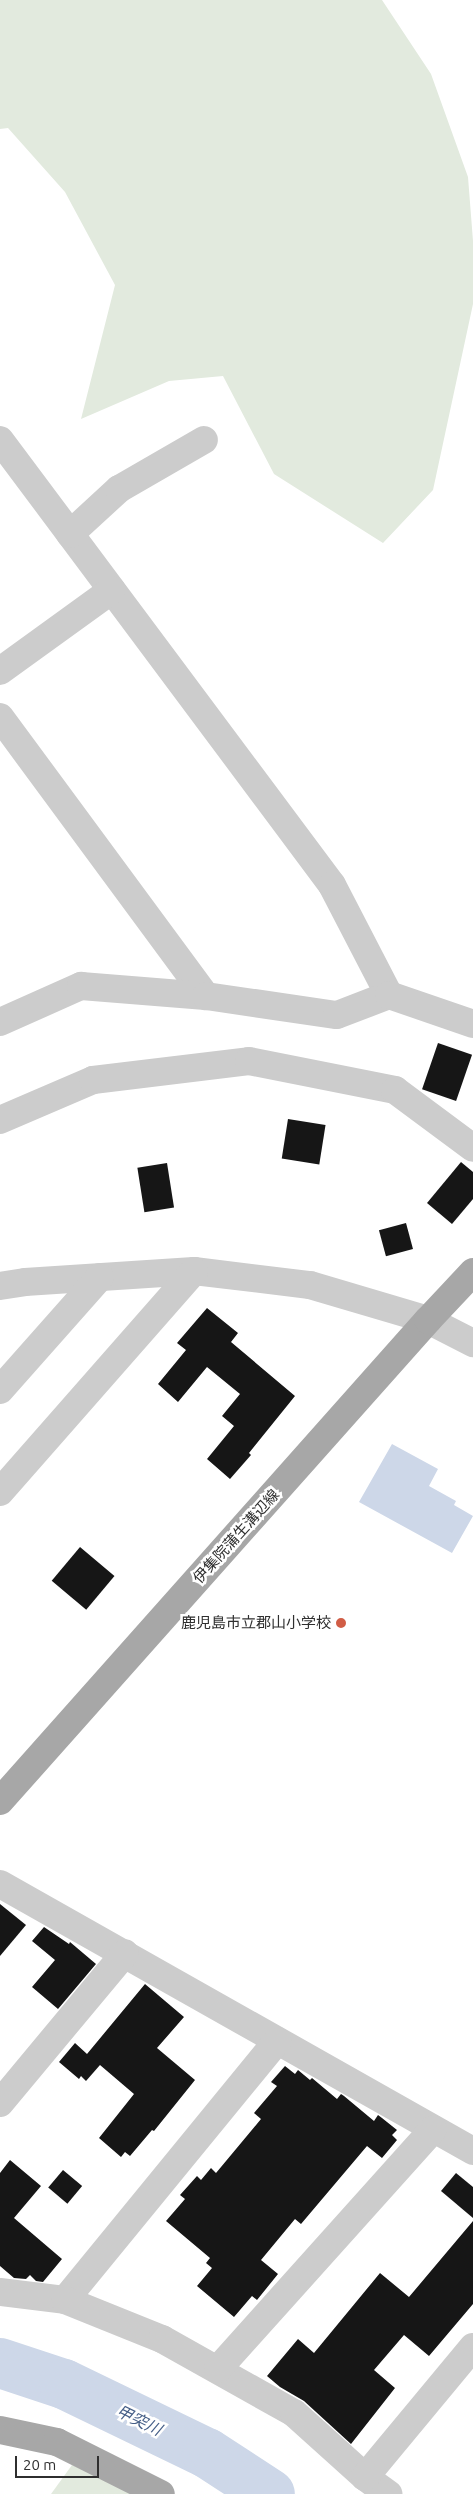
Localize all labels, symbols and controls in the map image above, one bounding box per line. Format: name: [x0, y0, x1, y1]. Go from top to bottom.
street label: 伊集院蒲生溝辺線: [189, 1485, 283, 1587]
place label: 鹿児島市立郡山小学校: [181, 1614, 331, 1632]
marker: 鹿児島市立郡山小学校: [335, 1617, 347, 1629]
water label: 甲突川: [113, 2401, 165, 2439]
scale bar: [18, 2446, 101, 2478]
text: 20 m: [23, 2456, 56, 2473]

